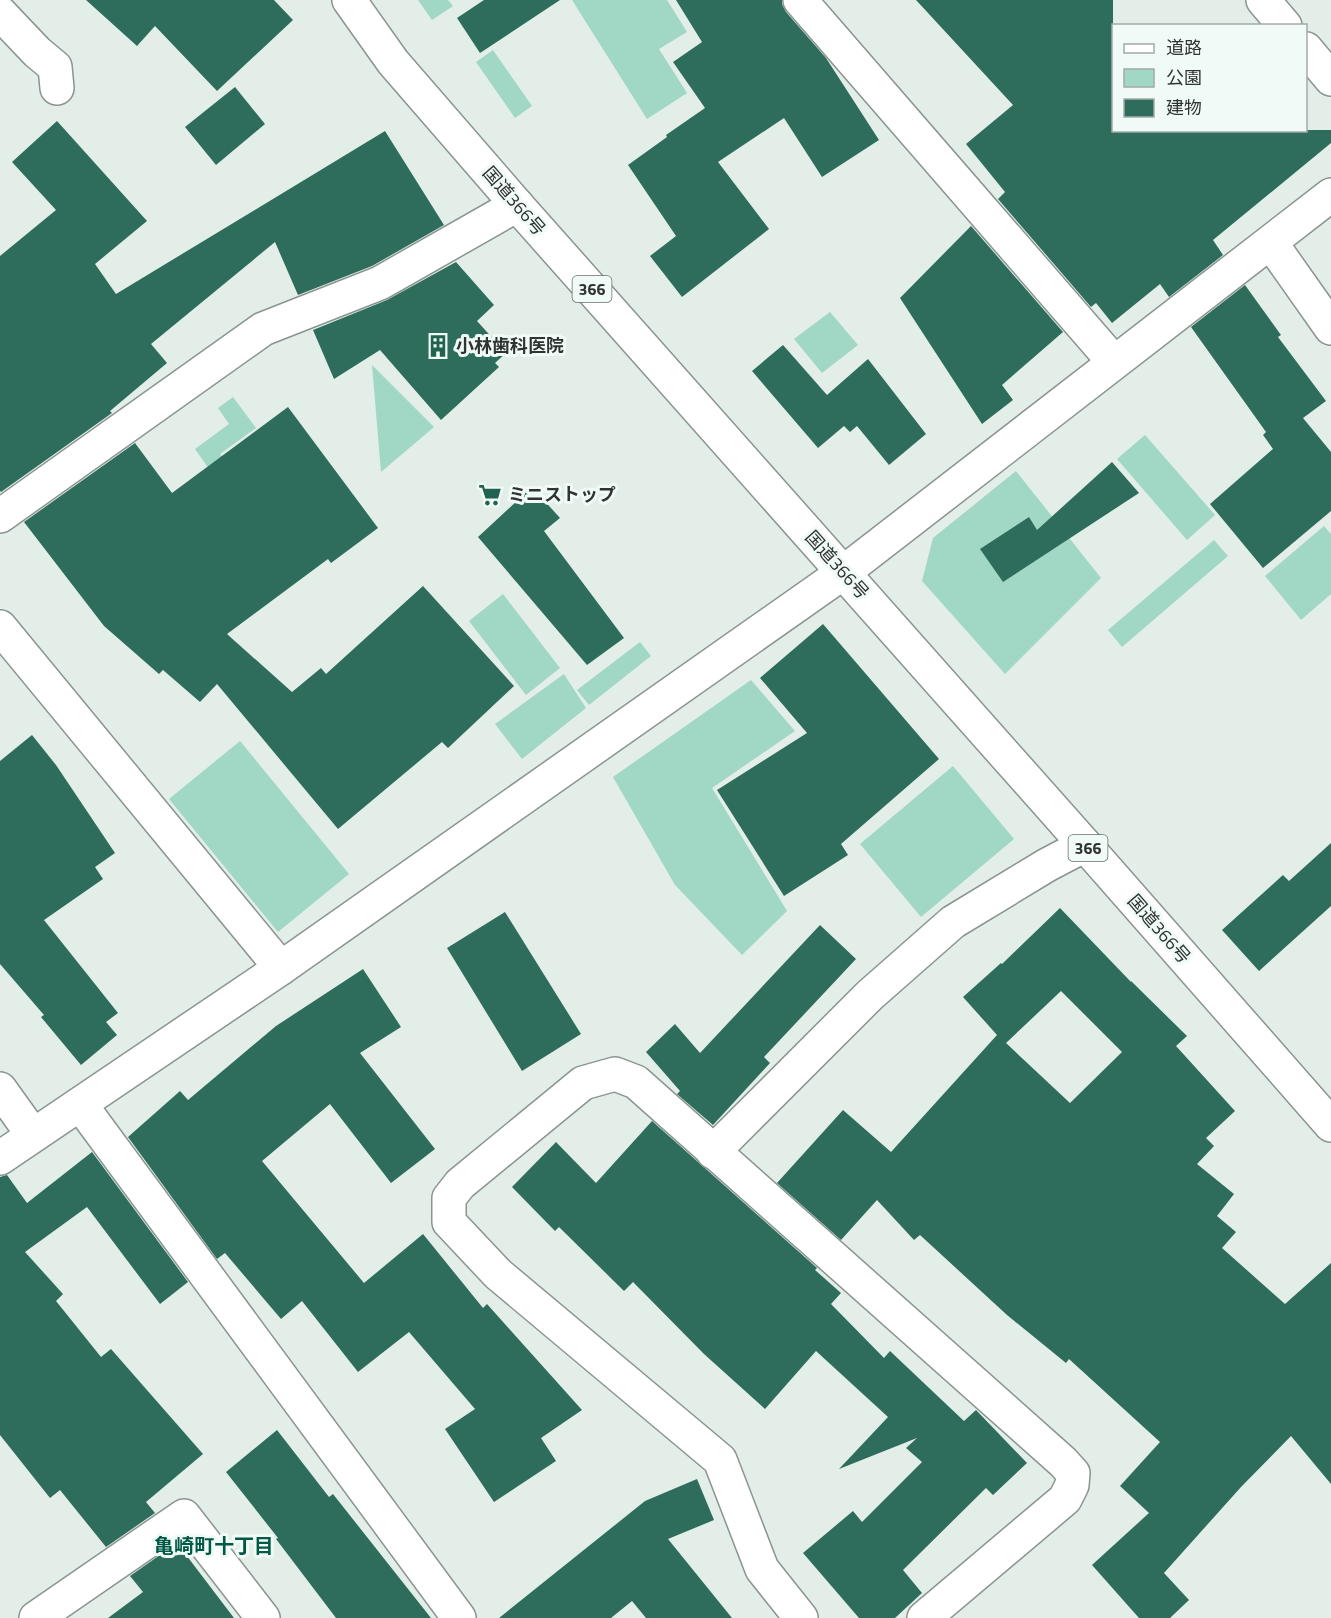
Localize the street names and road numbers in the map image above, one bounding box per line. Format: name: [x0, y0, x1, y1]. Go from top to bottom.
street label: 国道366号: [477, 160, 552, 241]
road number: 366: [572, 276, 612, 302]
street label: 国道366号: [799, 524, 876, 605]
road number: 366: [1068, 835, 1108, 861]
street label: 国道366号: [1122, 888, 1197, 969]

